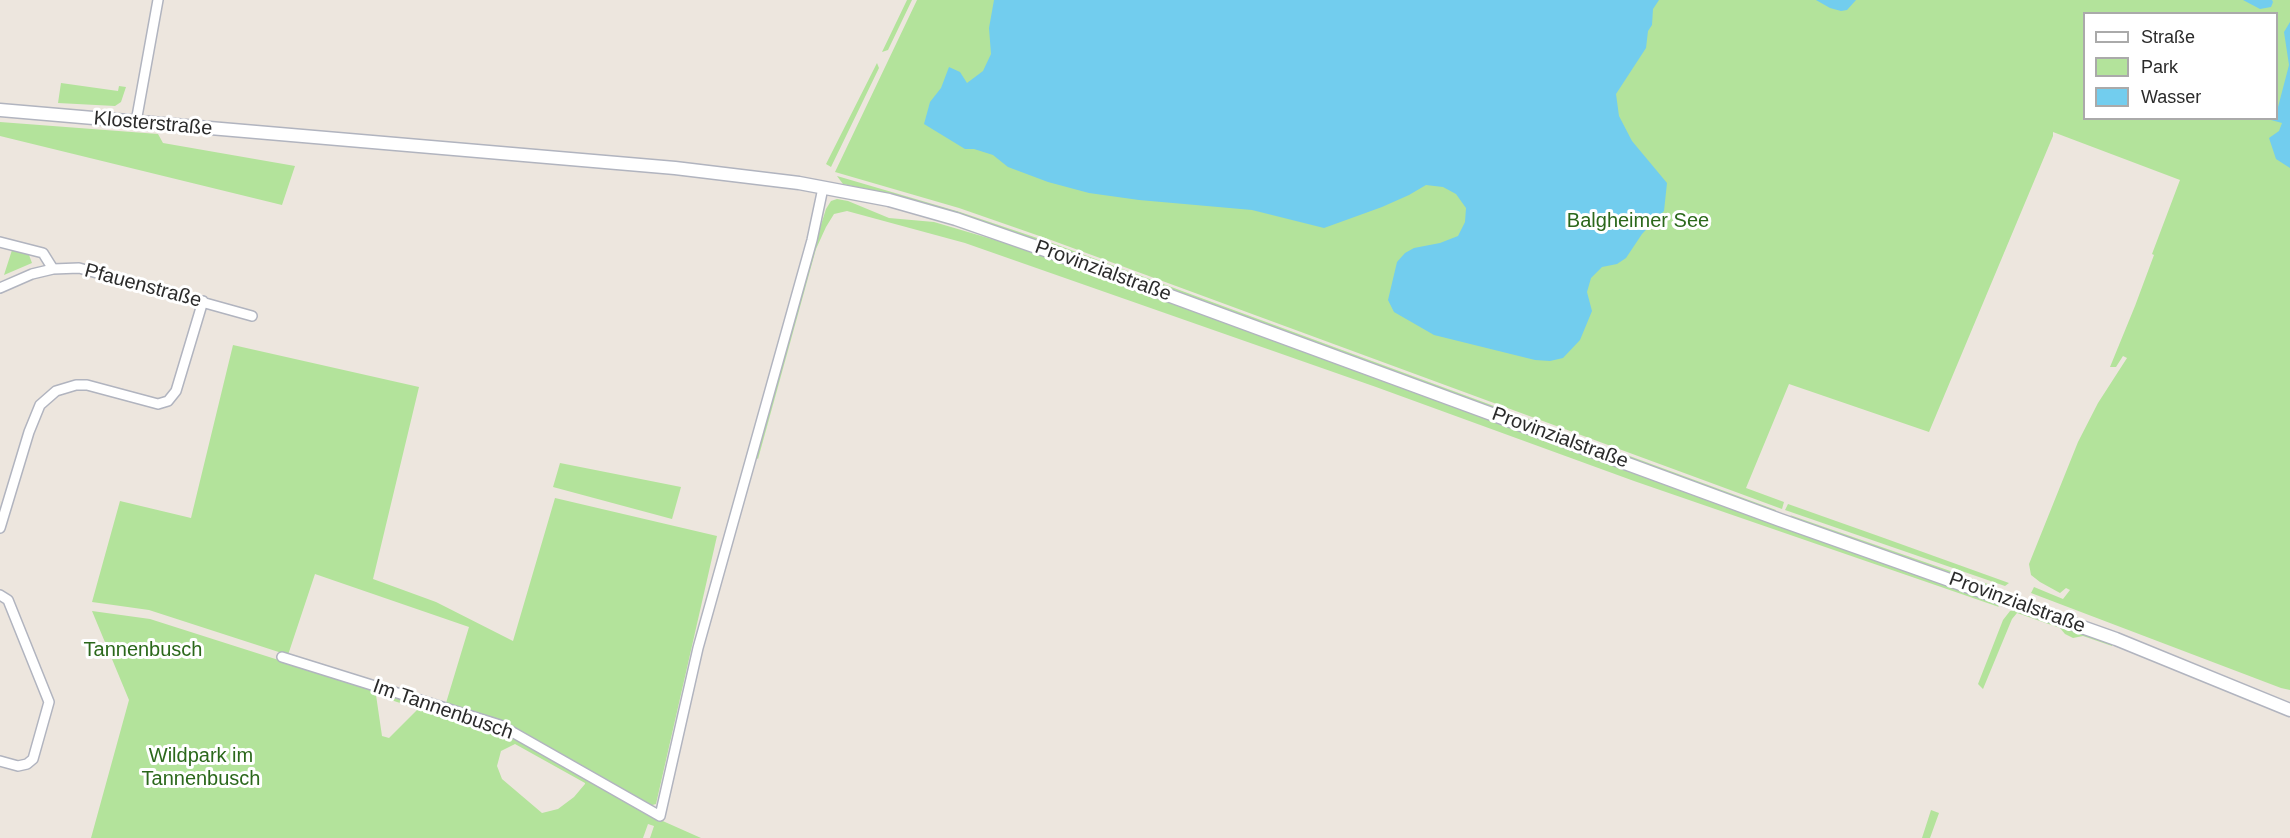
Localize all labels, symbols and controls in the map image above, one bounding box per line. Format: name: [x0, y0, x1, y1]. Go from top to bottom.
legend: [2083, 12, 2278, 120]
text: Straße: [2141, 27, 2195, 47]
text: Park: [2141, 57, 2178, 77]
text: Wasser: [2141, 87, 2201, 107]
street label: Klosterstraße: [93, 107, 213, 141]
park label: Balgheimer See: [1567, 209, 1709, 233]
street label: Provinzialstraße: [1032, 235, 1174, 307]
street label: Pfauenstraße: [82, 259, 204, 313]
street label: Provinzialstraße: [1489, 402, 1631, 474]
street label: Provinzialstraße: [1946, 567, 2088, 639]
park label: Tannenbusch: [84, 638, 202, 662]
street label: Im Tannenbusch: [370, 675, 516, 745]
park label: Wildpark im Tannenbusch: [142, 744, 260, 791]

